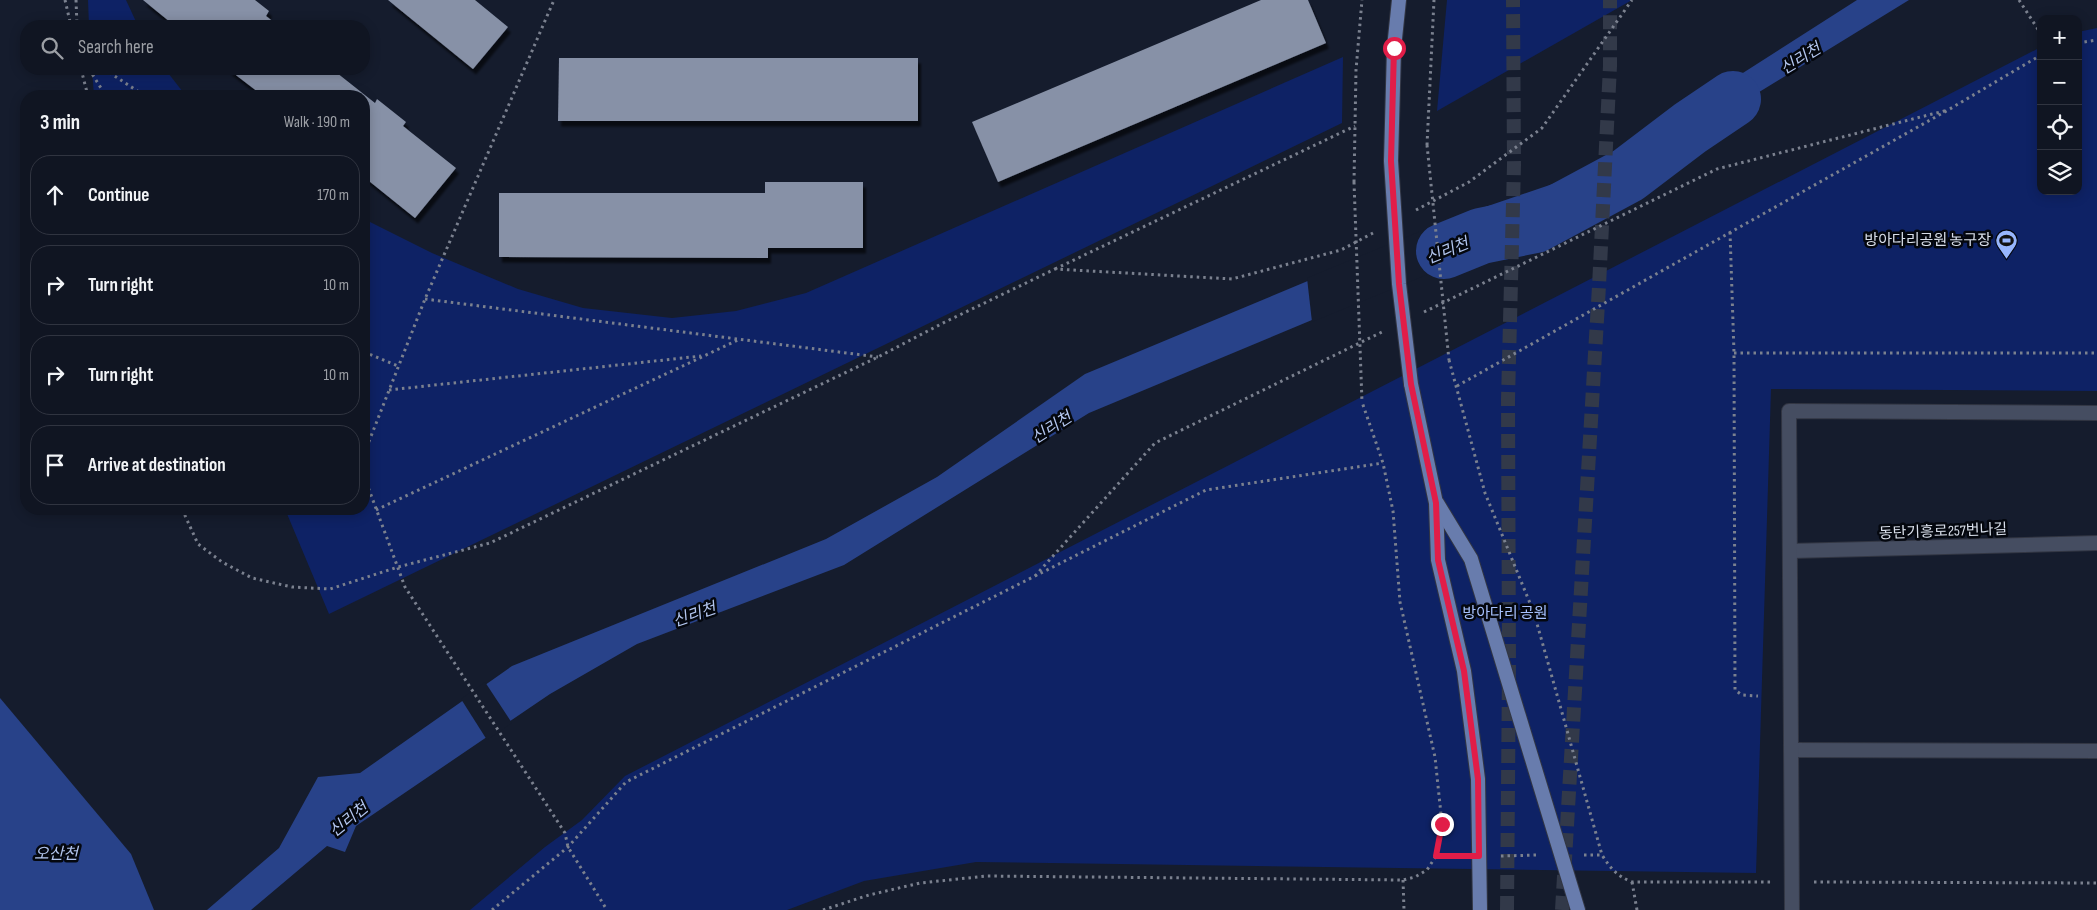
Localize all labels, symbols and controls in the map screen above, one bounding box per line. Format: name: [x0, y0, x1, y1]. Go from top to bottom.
map controls: [2037, 15, 2082, 195]
button: +: [2037, 15, 2082, 60]
search box: [20, 20, 370, 75]
icon: search: [38, 34, 66, 62]
text: Search here: [78, 36, 154, 59]
route start: [1383, 37, 1406, 60]
water label: 신리천: [1777, 38, 1826, 79]
button: −: [2037, 60, 2082, 105]
button: locate: [2037, 105, 2082, 150]
text: 3 min: [40, 110, 80, 135]
text: Walk · 190 m: [284, 113, 350, 132]
button: layers: [2037, 150, 2082, 195]
icon: ahead: [41, 181, 69, 209]
text: Continue: [88, 184, 149, 207]
text: 170 m: [317, 186, 349, 205]
sports icon: 방아다리공원 농구장: [1995, 228, 2019, 259]
place label: 방아다리공원 농구장: [1864, 231, 1991, 250]
water label: 신리천: [1424, 233, 1474, 268]
icon: right: [41, 271, 69, 299]
text: Turn right: [88, 274, 153, 297]
text: 10 m: [323, 276, 349, 295]
icon: right: [41, 361, 69, 389]
text: Turn right: [88, 364, 153, 387]
text: 10 m: [323, 366, 349, 385]
water label: 신리천: [1028, 407, 1077, 448]
icon: arrive: [41, 451, 69, 479]
text: Arrive at destination: [88, 454, 226, 477]
street label: 동탄기흥로257번나길: [1878, 520, 2008, 543]
water label: 신리천: [671, 599, 721, 632]
park label: 방아다리 공원: [1462, 604, 1548, 623]
water label: 신리천: [326, 797, 374, 841]
route end: [1431, 813, 1454, 836]
water label: 오산천: [34, 845, 80, 864]

